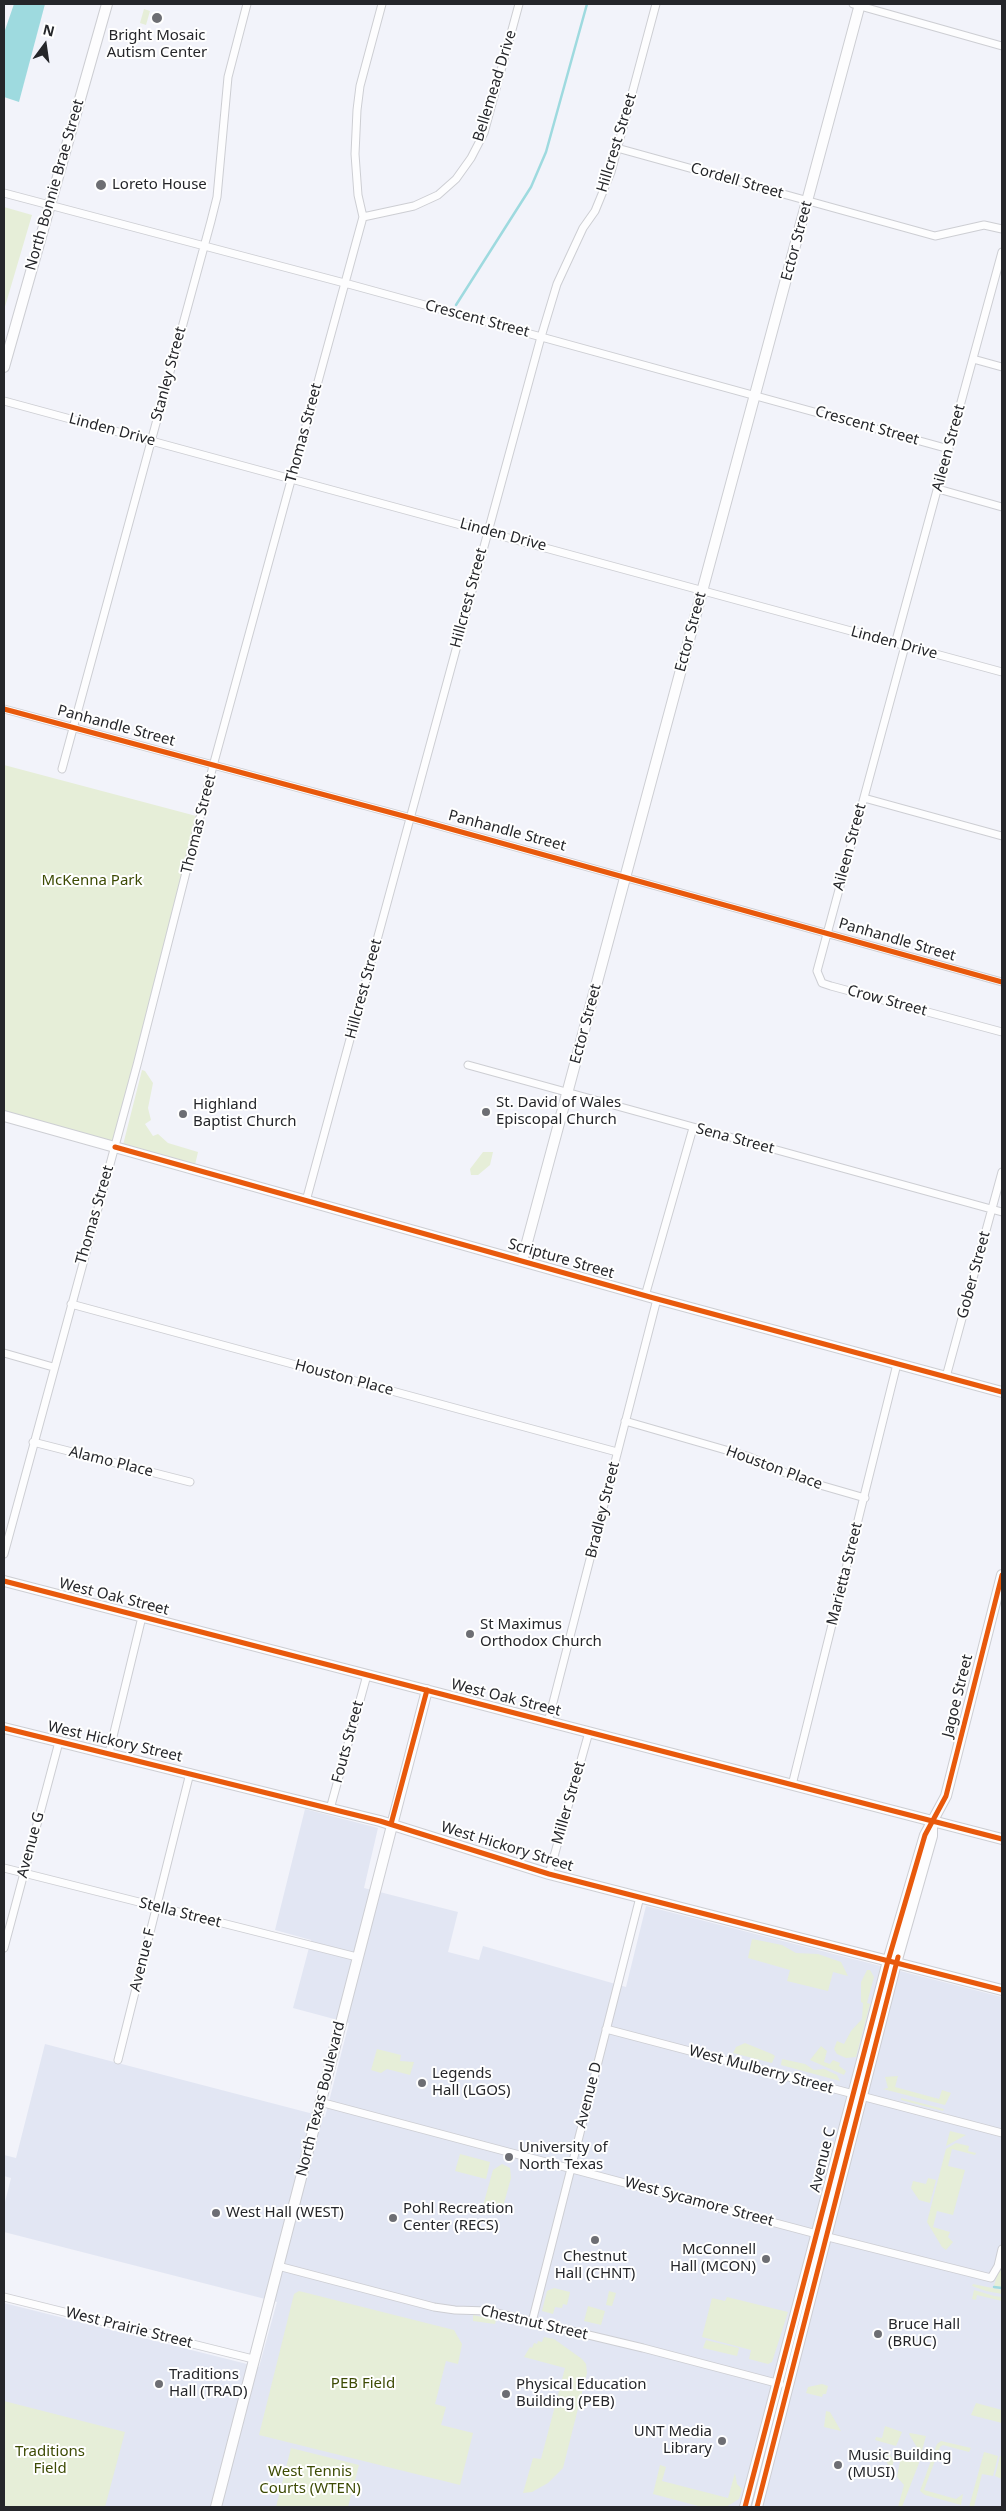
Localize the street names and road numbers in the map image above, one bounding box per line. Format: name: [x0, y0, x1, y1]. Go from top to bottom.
street label: Bellemead Drive: [470, 28, 520, 144]
street label: Hillcrest Street: [593, 91, 641, 195]
street label: North Bonnie Brae Street: [22, 97, 88, 273]
street label: Cordell Street: [689, 159, 785, 203]
street label: Ector Street: [778, 199, 816, 283]
street label: Crescent Street: [423, 296, 531, 342]
street label: Stanley Street: [148, 325, 190, 423]
street label: Thomas Street: [282, 381, 326, 485]
street label: Crescent Street: [813, 403, 921, 449]
street label: Aileen Street: [929, 403, 969, 493]
street label: Linden Drive: [67, 410, 157, 450]
street label: Linden Drive: [458, 515, 548, 555]
street label: Hillcrest Street: [447, 546, 491, 650]
street label: Ector Street: [672, 590, 710, 674]
street label: Linden Drive: [849, 623, 939, 663]
street label: Panhandle Street: [55, 702, 177, 750]
street label: Thomas Street: [178, 772, 220, 876]
street label: Aileen Street: [830, 802, 870, 892]
street label: Panhandle Street: [446, 807, 568, 855]
street label: Panhandle Street: [836, 915, 958, 965]
street label: Hillcrest Street: [342, 937, 386, 1041]
street label: Ector Street: [567, 982, 605, 1066]
street label: Crow Street: [845, 982, 929, 1020]
street label: Sena Street: [694, 1120, 776, 1158]
street label: Thomas Street: [72, 1163, 118, 1267]
street label: Gober Street: [954, 1229, 994, 1321]
street label: Scripture Street: [506, 1235, 616, 1283]
street label: Houston Place: [293, 1356, 395, 1400]
street label: Houston Place: [723, 1442, 825, 1494]
street label: Alamo Place: [67, 1443, 155, 1481]
street label: Bradley Street: [582, 1460, 624, 1560]
street label: Marietta Street: [823, 1521, 867, 1627]
street label: West Oak Street: [57, 1575, 171, 1619]
street label: Jagoe Street: [939, 1653, 977, 1739]
street label: West Oak Street: [449, 1676, 563, 1720]
street label: Fouts Street: [328, 1699, 368, 1785]
street label: West Hickory Street: [46, 1718, 184, 1766]
street label: Miller Street: [549, 1759, 589, 1847]
street label: Avenue G: [14, 1810, 48, 1880]
street label: West Hickory Street: [439, 1818, 575, 1876]
street label: Stella Street: [137, 1894, 223, 1932]
street label: Avenue F: [126, 1927, 160, 1993]
street label: North Texas Boulevard: [293, 2019, 349, 2179]
street label: West Mulberry Street: [687, 2042, 835, 2098]
street label: Avenue D: [572, 2060, 606, 2130]
street label: Avenue C: [806, 2126, 840, 2194]
street label: West Sycamore Street: [623, 2173, 775, 2231]
street label: Chestnut Street: [479, 2302, 589, 2344]
street label: West Prairie Street: [64, 2304, 194, 2352]

